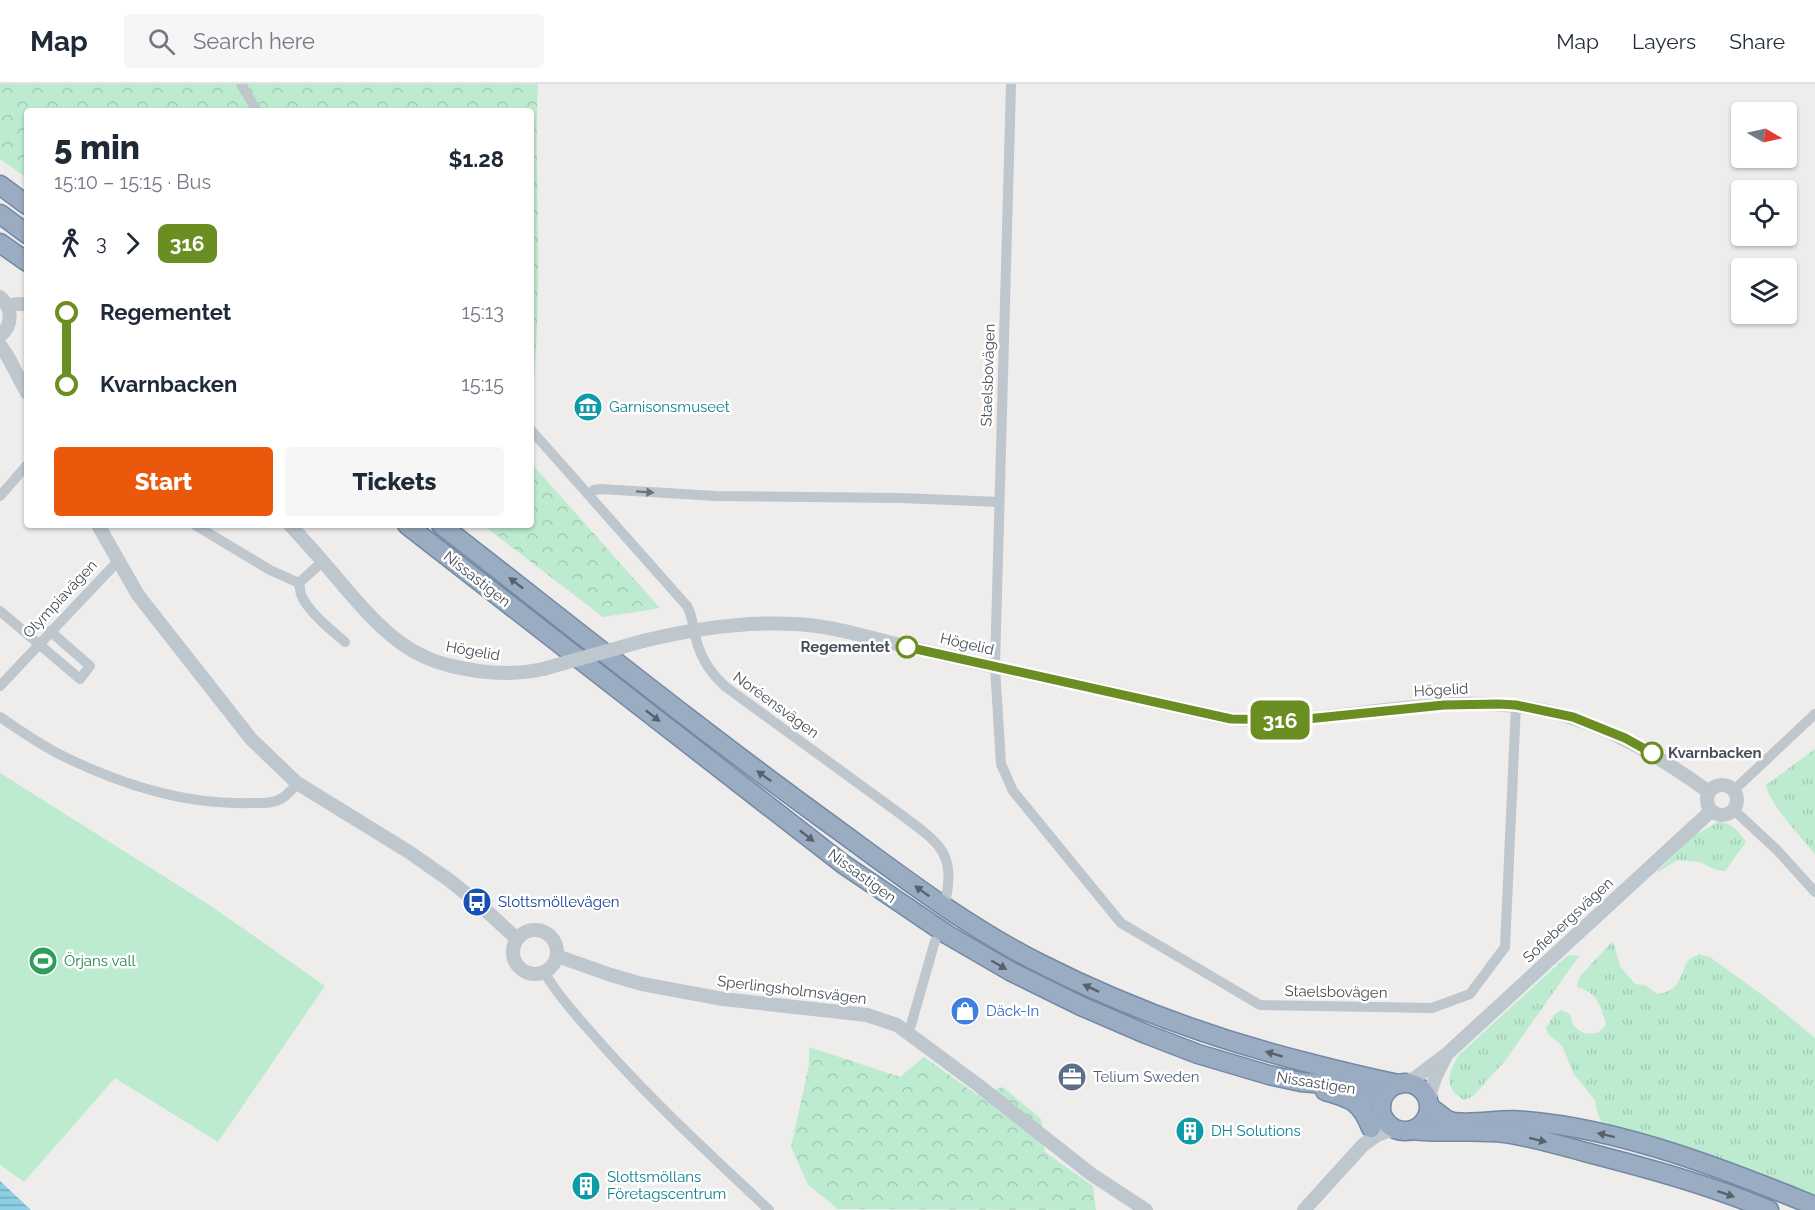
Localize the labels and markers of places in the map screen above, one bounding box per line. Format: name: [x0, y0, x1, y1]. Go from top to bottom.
museum icon: Garnisonsmuseet: [572, 391, 604, 423]
place label: Garnisonsmuseet: [609, 398, 730, 416]
marker: Regementet: [896, 636, 918, 658]
place label: Regementet: [801, 638, 890, 656]
marker: Kvarnbacken: [1641, 742, 1663, 764]
place label: Kvarnbacken: [1668, 744, 1762, 762]
bus stop icon: Slottsmöllevägen: [461, 886, 493, 918]
place label: Slottsmöllevägen: [498, 893, 620, 911]
sports icon: Örjans vall: [27, 945, 59, 977]
place label: Örjans vall: [64, 951, 136, 970]
shop icon: Däck-In: [949, 995, 981, 1027]
place label: Däck-In: [986, 1002, 1039, 1020]
office icon: Telium Sweden: [1056, 1061, 1088, 1093]
place label: Telium Sweden: [1093, 1068, 1200, 1086]
building icon: DH Solutions: [1174, 1115, 1206, 1147]
place label: DH Solutions: [1211, 1122, 1301, 1140]
place label: Slottsmöllans Företagscentrum: [607, 1168, 726, 1203]
building icon: Slottsmöllans Företagscentrum: [570, 1170, 602, 1202]

